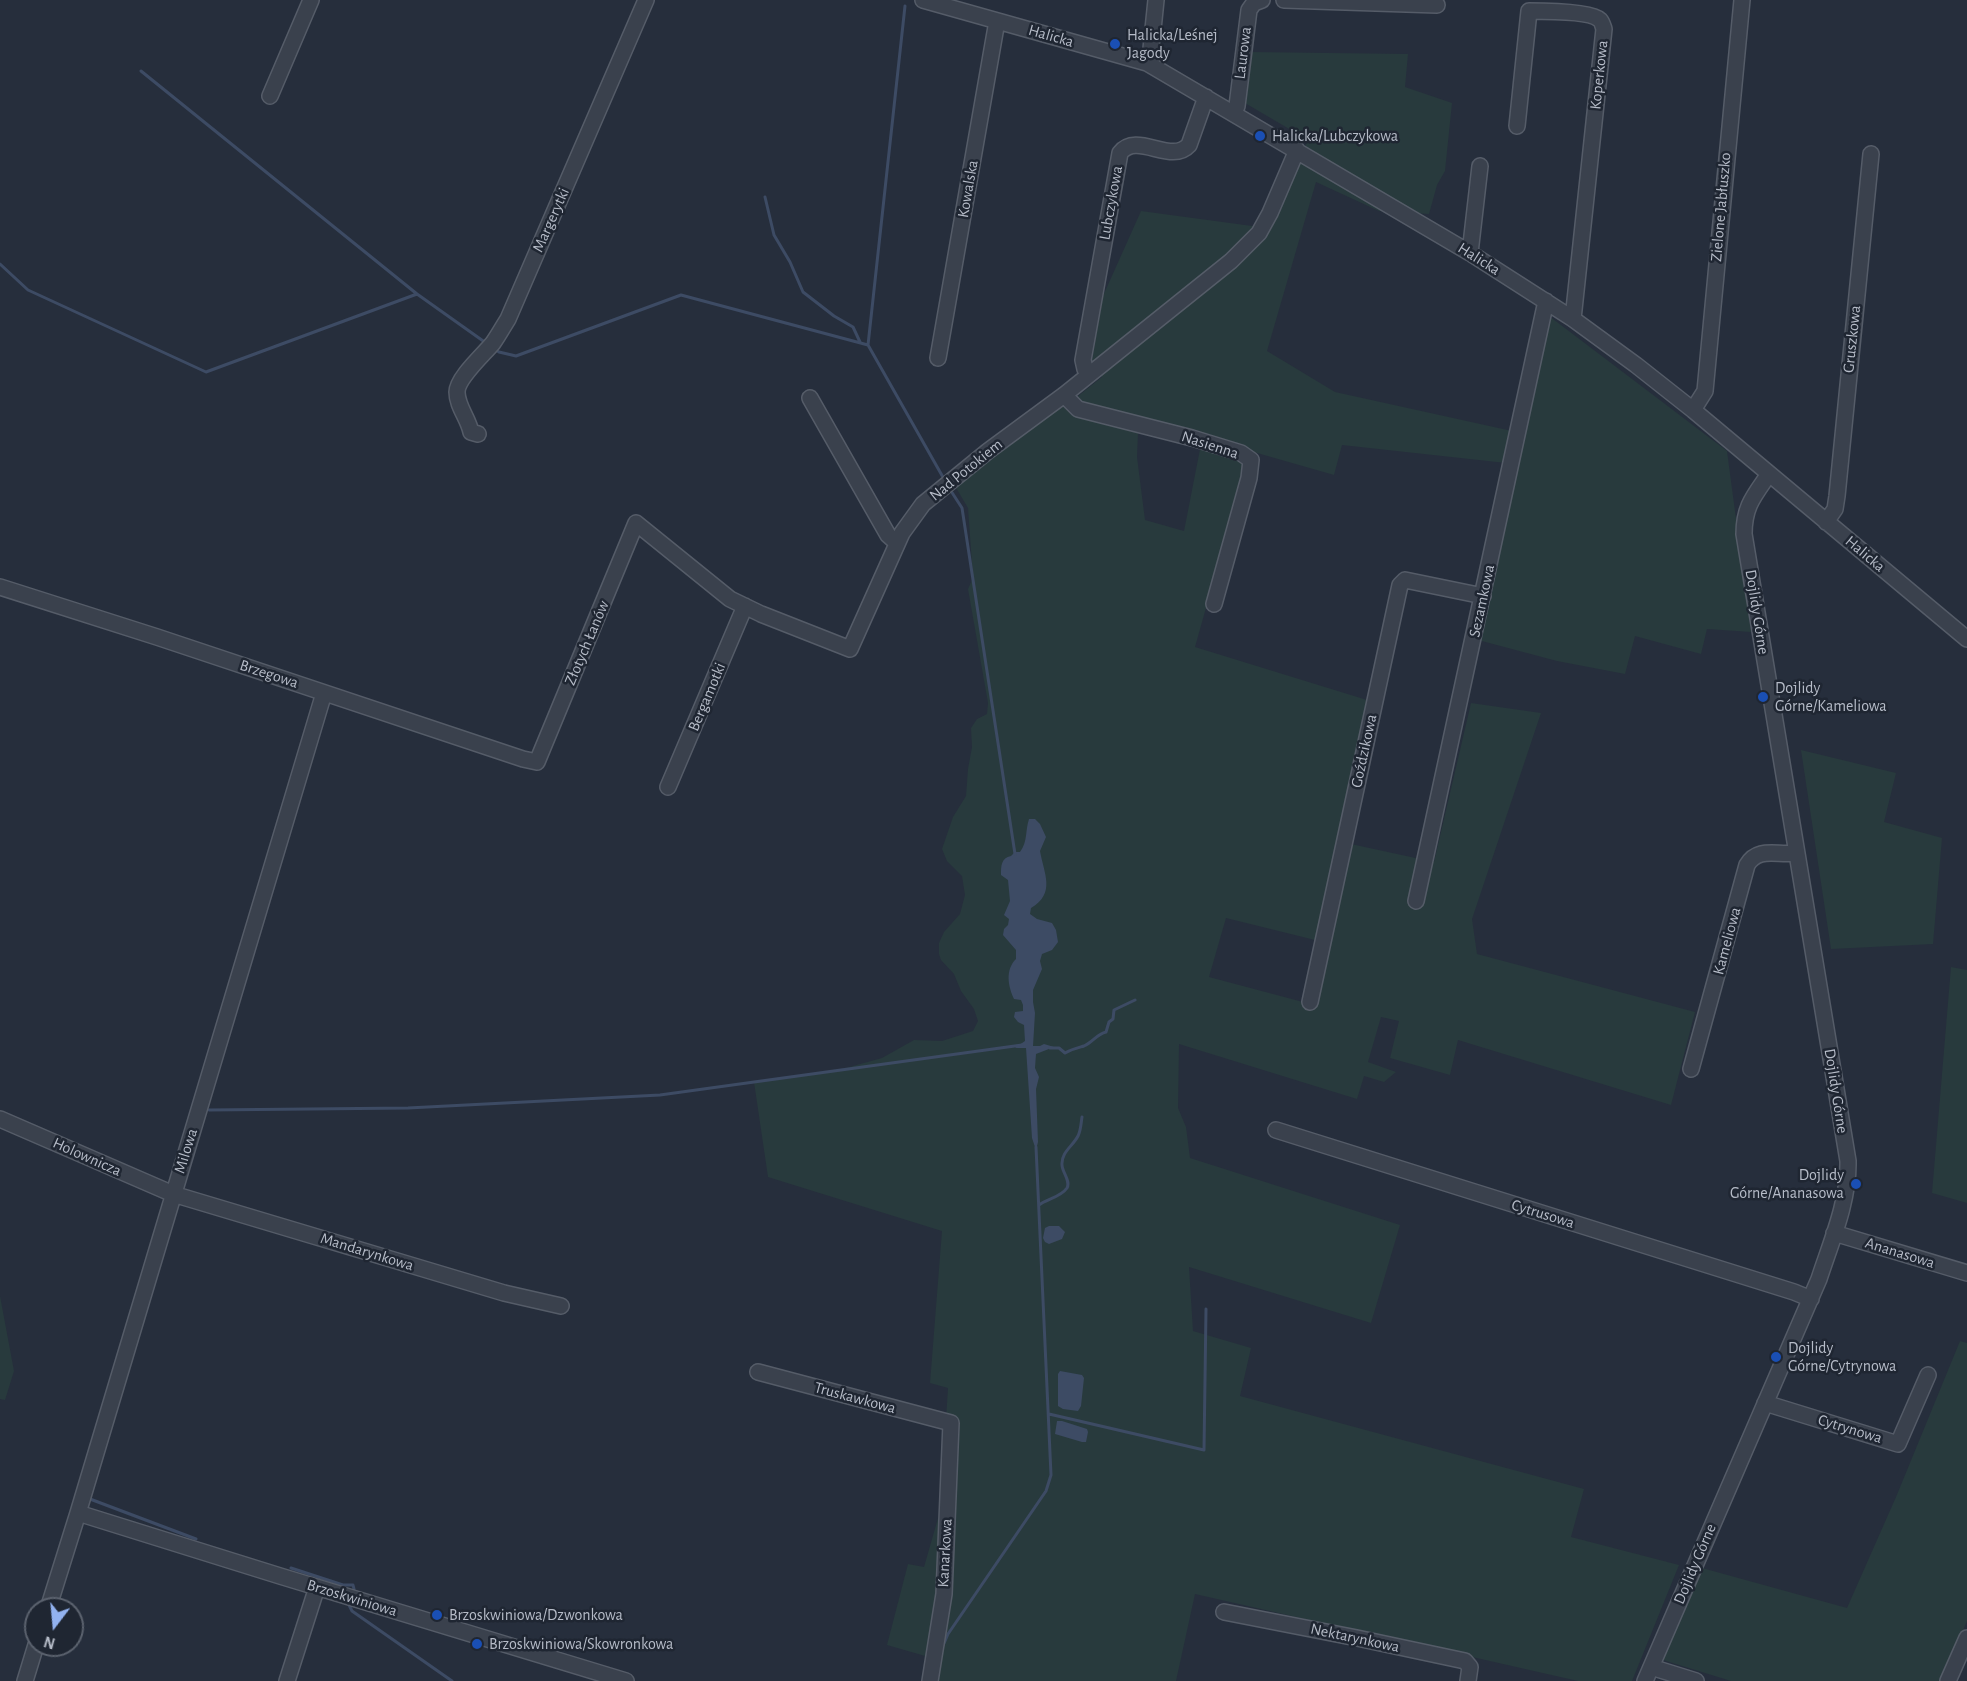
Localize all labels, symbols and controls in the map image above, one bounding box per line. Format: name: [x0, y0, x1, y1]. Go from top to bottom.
street label: Halicka: [1026, 20, 1076, 52]
place label: Halicka/Leśnej Jagody: [1127, 25, 1218, 63]
street label: Laurowa: [1230, 26, 1256, 80]
marker: Halicka/Leśnej Jagody: [1108, 37, 1122, 51]
street label: Koperkowa: [1586, 39, 1612, 111]
place label: Halicka/Lubczykowa: [1272, 126, 1398, 146]
marker: Halicka/Lubczykowa: [1253, 129, 1267, 143]
street label: Zielone Jabłuszko: [1707, 152, 1735, 262]
street label: Kowalska: [953, 159, 983, 219]
street label: Lubczykowa: [1095, 164, 1127, 242]
street label: Margerytki: [528, 185, 574, 255]
street label: Halicka: [1454, 239, 1504, 279]
street label: Gruszkowa: [1839, 304, 1865, 374]
street label: Nasienna: [1179, 427, 1241, 463]
street label: Nad Potokiem: [926, 435, 1006, 505]
street label: Halicka: [1841, 532, 1889, 576]
street label: Sezamkowa: [1465, 563, 1499, 639]
street label: Dojlidy Górne: [1741, 568, 1773, 656]
street label: Złotych Łanów: [561, 598, 613, 688]
street label: Brzegowa: [237, 656, 301, 692]
street label: Bergamotki: [684, 660, 730, 734]
place label: Dojlidy Górne/Kameliowa: [1775, 678, 1887, 716]
marker: Dojlidy Górne/Kameliowa: [1756, 690, 1770, 704]
street label: Goździkowa: [1347, 713, 1381, 789]
street label: Kameliowa: [1709, 905, 1745, 977]
street label: Dojlidy Górne: [1820, 1047, 1852, 1135]
street label: Milowa: [170, 1126, 202, 1176]
street label: Holownicza: [50, 1133, 124, 1181]
place label: Dojlidy Górne/Ananasowa: [1730, 1165, 1844, 1203]
marker: Dojlidy Górne/Ananasowa: [1849, 1177, 1863, 1191]
street label: Cytrusowa: [1509, 1195, 1577, 1233]
street label: Mandarynkowa: [318, 1229, 416, 1275]
street label: Ananasowa: [1863, 1233, 1937, 1273]
place label: Dojlidy Górne/Cytrynowa: [1788, 1338, 1896, 1376]
marker: Dojlidy Górne/Cytrynowa: [1769, 1350, 1783, 1364]
street label: Truskawkowa: [812, 1378, 898, 1418]
street label: Cytrynowa: [1816, 1410, 1884, 1448]
street label: Kanarkowa: [934, 1518, 956, 1588]
street label: Dojlidy Górne: [1669, 1521, 1721, 1607]
street label: Brzoskwiniowa: [305, 1575, 399, 1621]
north arrow: [24, 1597, 84, 1657]
place label: Brzoskwiniowa/Dzwonkowa: [449, 1605, 623, 1625]
marker: Brzoskwiniowa/Dzwonkowa: [430, 1608, 444, 1622]
street label: Nektarynkowa: [1309, 1619, 1401, 1657]
text: N: [42, 1633, 57, 1652]
place label: Brzoskwiniowa/Skowronkowa: [489, 1634, 674, 1654]
marker: Brzoskwiniowa/Skowronkowa: [470, 1637, 484, 1651]

